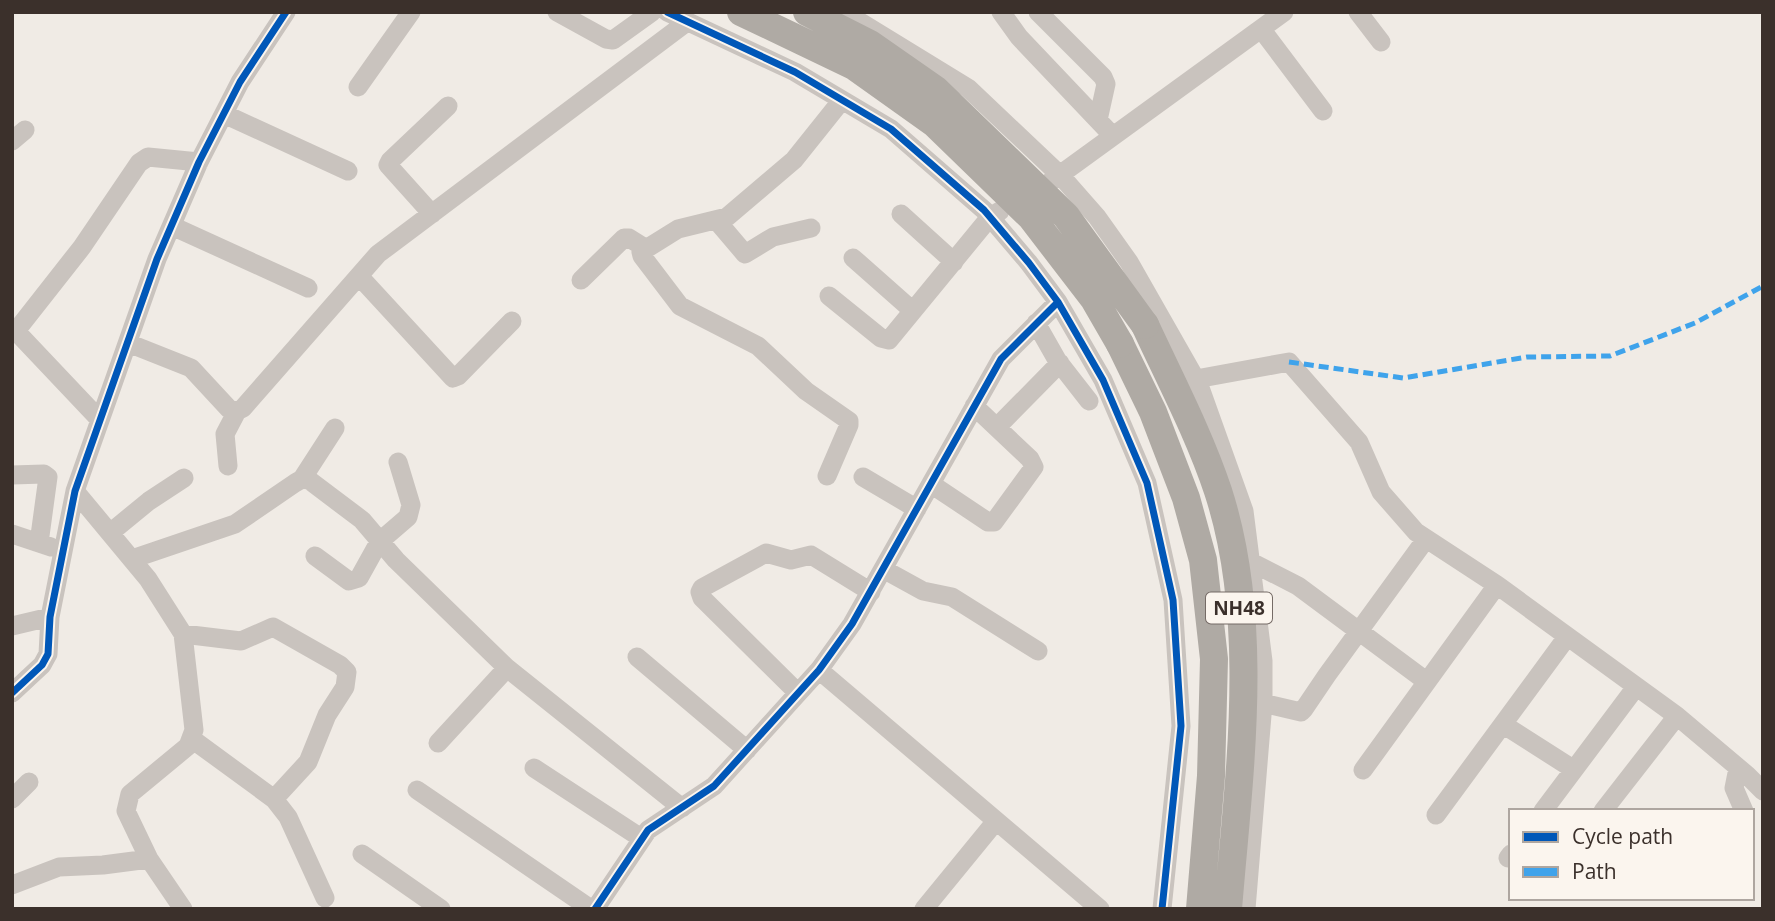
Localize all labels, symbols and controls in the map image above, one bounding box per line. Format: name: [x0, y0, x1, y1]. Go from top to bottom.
road number: NH48: [1206, 593, 1272, 624]
legend: [1509, 809, 1754, 900]
text: Cycle path: [1572, 822, 1673, 850]
text: Path: [1572, 857, 1617, 885]

